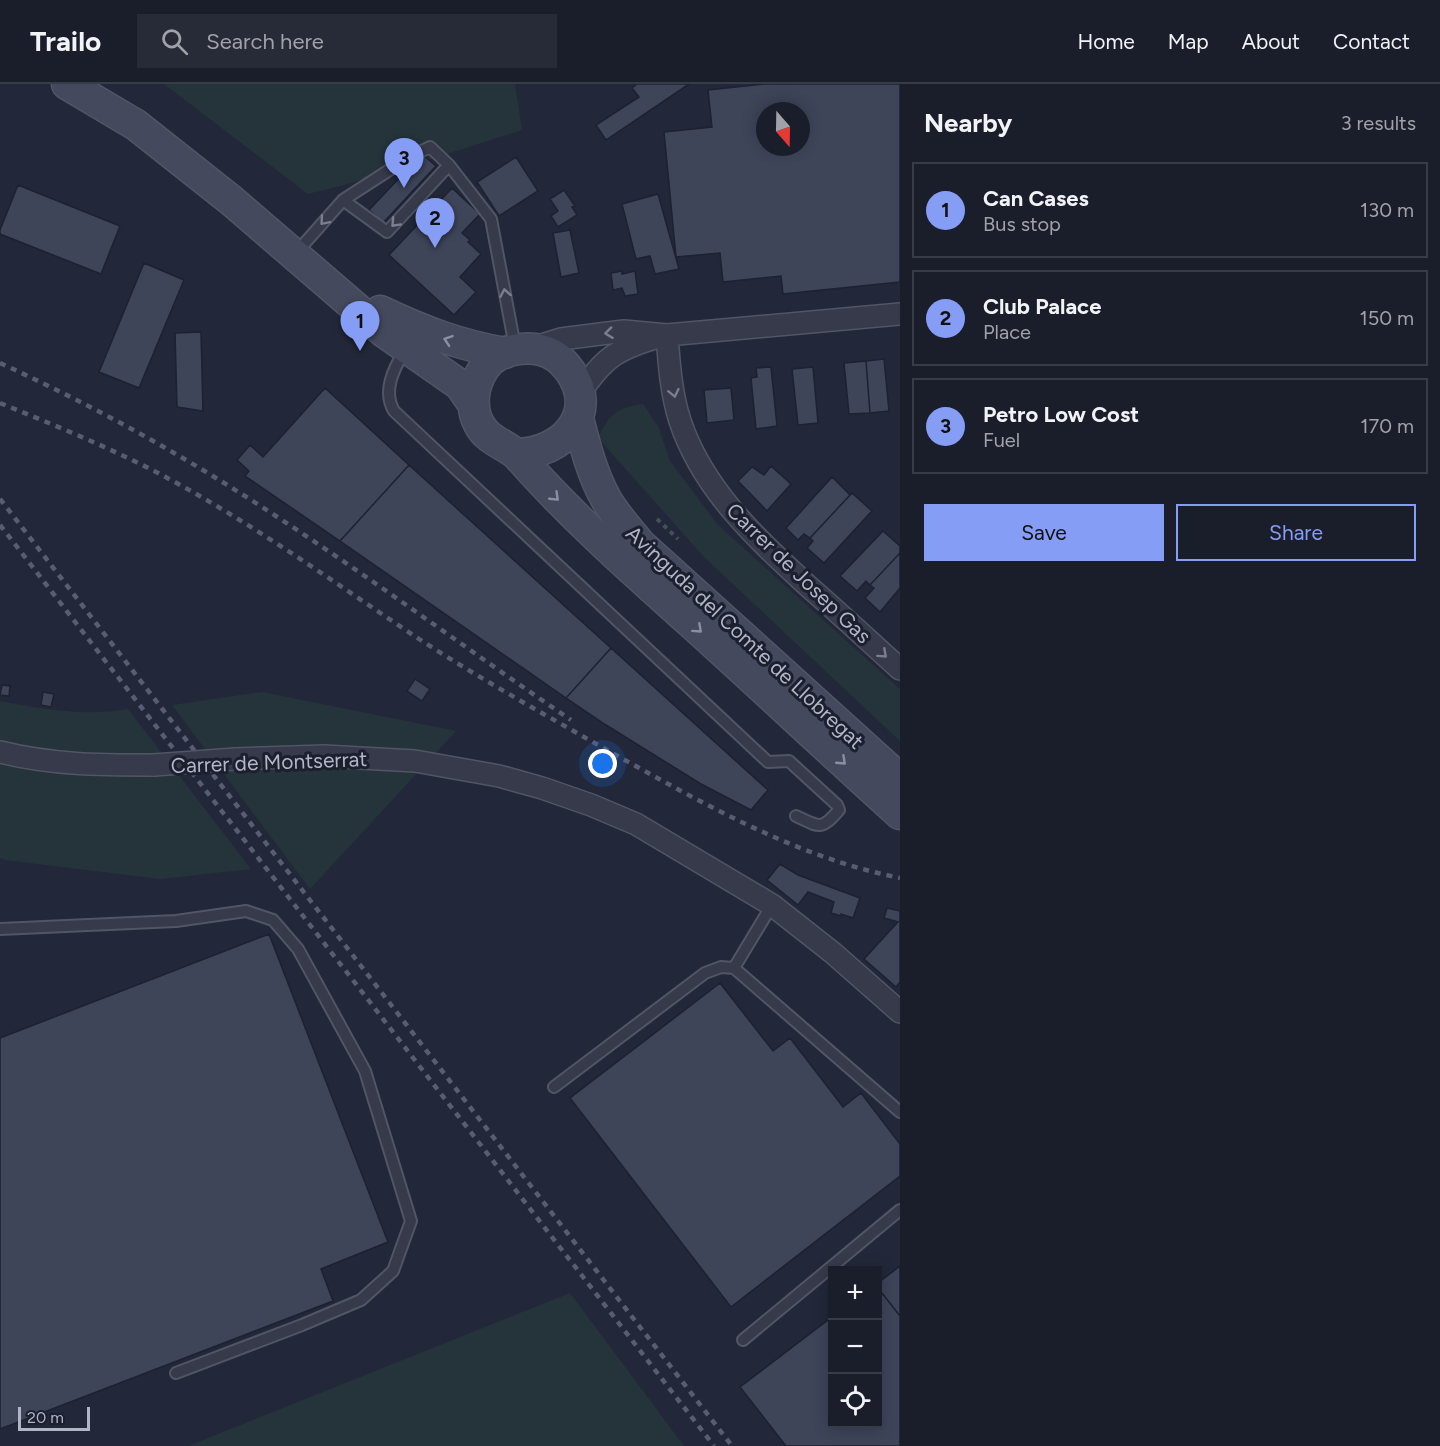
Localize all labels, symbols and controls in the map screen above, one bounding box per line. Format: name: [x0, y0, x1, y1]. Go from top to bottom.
search box: [137, 14, 557, 68]
text: Trailo: [30, 24, 101, 58]
icon: search: [158, 25, 191, 58]
text: Search here: [206, 28, 324, 55]
text: Home: [1078, 29, 1135, 54]
text: Map: [1168, 29, 1209, 54]
text: About: [1242, 29, 1300, 54]
text: Contact: [1333, 29, 1410, 54]
north arrow: [756, 102, 810, 156]
text: Nearby: [924, 107, 1012, 139]
text: 3 results: [1341, 111, 1416, 135]
pin: 3: [384, 138, 424, 188]
text: Can Cases: [983, 185, 1089, 212]
pin: 2: [416, 198, 454, 248]
text: 1: [941, 198, 950, 222]
text: 130 m: [1360, 198, 1414, 222]
text: Bus stop: [983, 212, 1061, 236]
one-way arrow: [321, 214, 332, 225]
one-way arrow: [391, 217, 402, 227]
one-way arrow: [499, 288, 512, 298]
text: Club Palace: [983, 293, 1101, 320]
pin: 1: [340, 302, 380, 351]
text: 2: [940, 306, 951, 330]
text: 150 m: [1359, 306, 1414, 330]
text: Place: [983, 320, 1031, 344]
one-way arrow: [604, 326, 613, 339]
one-way arrow: [443, 334, 454, 347]
one-way arrow: [667, 387, 680, 397]
text: Petro Low Cost: [983, 401, 1139, 428]
text: 3: [940, 414, 951, 438]
text: 170 m: [1360, 414, 1414, 438]
text: Fuel: [983, 428, 1020, 452]
one-way arrow: [548, 490, 559, 501]
street label: Carrer de Josep Gas: [722, 498, 876, 648]
button: Save: [924, 504, 1164, 561]
button: Share: [1176, 504, 1416, 561]
street label: Avinguda del Comte de Llobregat: [621, 520, 869, 754]
one-way arrow: [691, 622, 702, 633]
one-way arrow: [877, 647, 887, 658]
street label: Carrer de Montserrat: [170, 746, 368, 778]
your location: [588, 749, 617, 778]
one-way arrow: [835, 754, 846, 765]
map controls: [828, 1266, 882, 1428]
button: +: [828, 1266, 882, 1320]
button: −: [828, 1320, 882, 1374]
button: locate: [828, 1374, 882, 1428]
scale bar: [18, 1404, 90, 1432]
text: 20 m: [27, 1408, 64, 1427]

